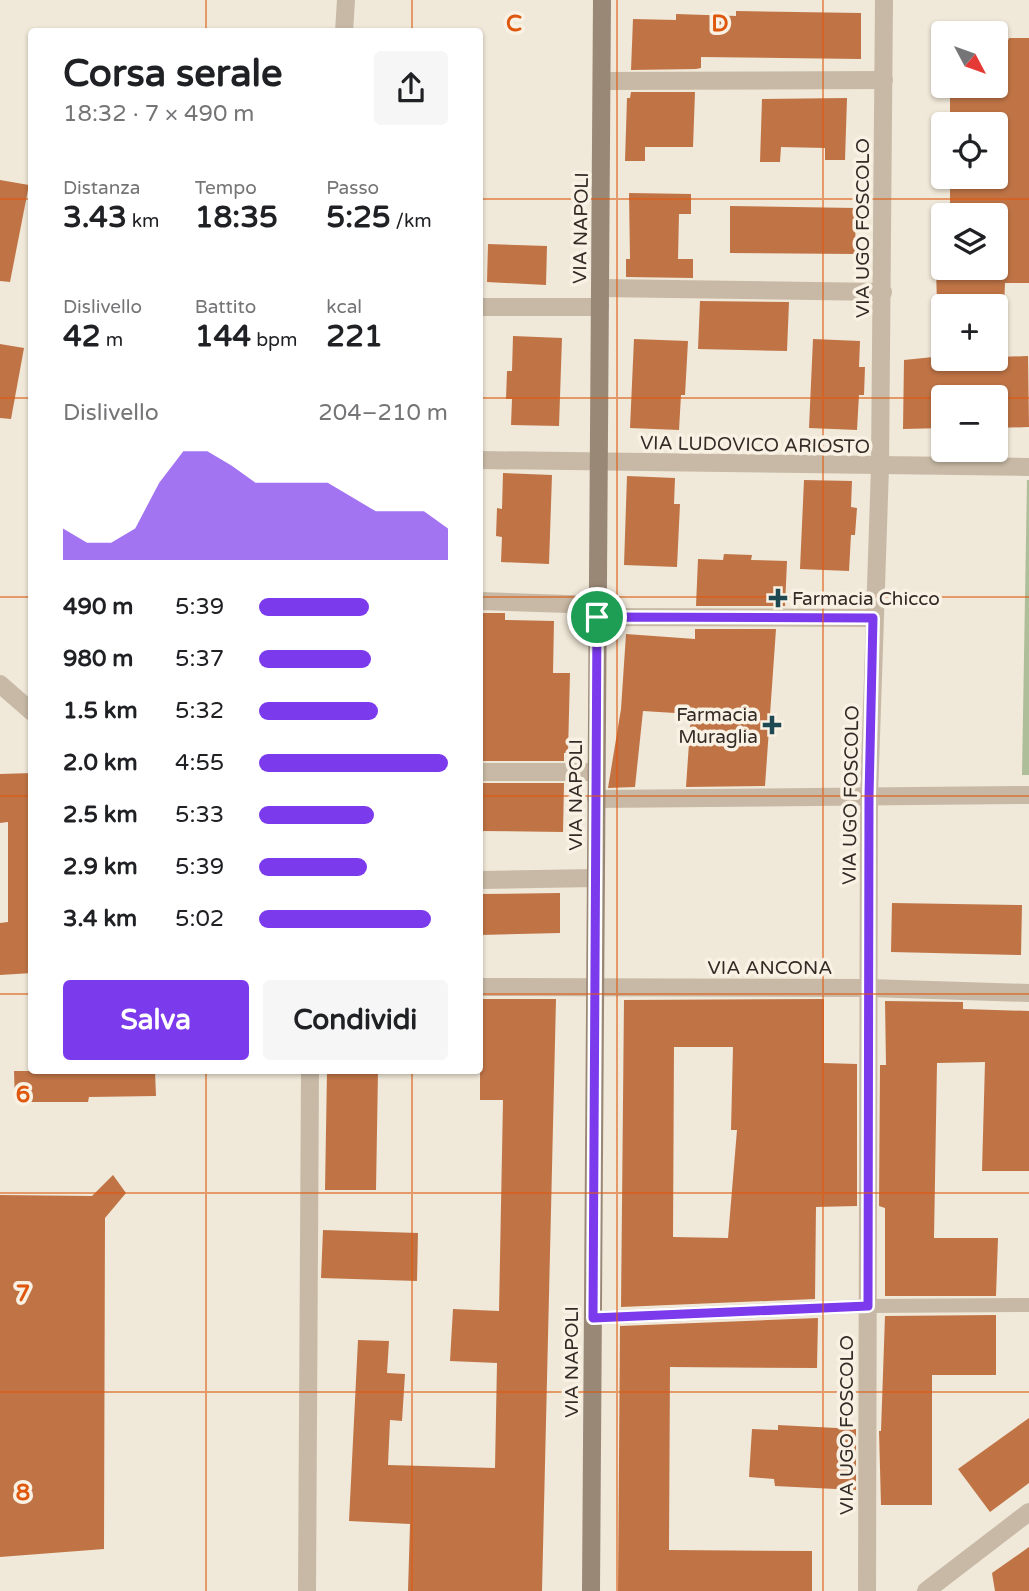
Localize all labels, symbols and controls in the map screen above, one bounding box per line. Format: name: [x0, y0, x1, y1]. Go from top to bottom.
text: C: [506, 10, 522, 38]
text: D: [711, 10, 729, 38]
north arrow: [931, 21, 1008, 98]
map controls: [931, 21, 1008, 462]
text: Corsa serale: [63, 51, 283, 97]
button: share: [374, 51, 448, 125]
text: 18:32 · 7 × 490 m: [63, 100, 254, 128]
button: locate: [931, 112, 1008, 189]
street label: VIA UGO FOSCOLO: [852, 138, 874, 318]
street label: VIA NAPOLI: [569, 172, 593, 284]
text: Distanza: [63, 177, 141, 199]
text: Tempo: [195, 177, 257, 199]
text: Passo: [326, 177, 379, 199]
text: 3.43: [63, 199, 127, 236]
text: 18:35: [195, 199, 278, 236]
text: 5:25: [326, 199, 391, 236]
button: layers: [931, 203, 1008, 280]
text: km: [127, 210, 159, 232]
text: /km: [391, 210, 432, 232]
button: +: [931, 294, 1008, 371]
text: Dislivello: [63, 296, 142, 318]
text: Battito: [195, 296, 256, 318]
text: kcal: [326, 296, 362, 318]
text: 42: [63, 318, 101, 355]
text: 144: [195, 318, 251, 355]
text: 221: [326, 318, 383, 355]
text: m: [101, 329, 123, 351]
text: bpm: [251, 329, 298, 351]
button: −: [931, 385, 1008, 462]
text: Dislivello: [63, 399, 159, 427]
text: 204–210 m: [318, 399, 448, 427]
street label: VIA LUDOVICO ARIOSTO: [640, 432, 870, 458]
pin: [567, 587, 627, 647]
place label: Farmacia Chicco: [792, 588, 940, 610]
marker: Farmacia Chicco: [770, 590, 786, 606]
text: 490 m: [63, 593, 133, 621]
text: 5:39: [175, 593, 224, 621]
icon: arrive: [578, 598, 616, 636]
text: 980 m: [63, 645, 133, 673]
text: 5:37: [175, 645, 224, 673]
text: 1.5 km: [63, 697, 138, 725]
text: 5:32: [175, 697, 224, 725]
place label: Farmacia Muraglia: [676, 704, 758, 748]
street label: VIA UGO FOSCOLO: [838, 705, 864, 885]
marker: Farmacia Muraglia: [764, 717, 780, 733]
street label: VIA NAPOLI: [565, 739, 587, 851]
text: 2.0 km: [63, 749, 138, 777]
text: 4:55: [175, 749, 224, 777]
text: 2.5 km: [63, 801, 138, 829]
text: 5:33: [175, 801, 224, 829]
text: 2.9 km: [63, 853, 138, 881]
text: 5:39: [175, 853, 224, 881]
text: 3.4 km: [63, 905, 137, 933]
text: 5:02: [175, 905, 224, 933]
street label: VIA ANCONA: [708, 957, 832, 979]
button: Salva: [63, 980, 249, 1060]
button: Condividi: [263, 980, 448, 1060]
text: 6: [16, 1081, 30, 1109]
text: 7: [16, 1280, 30, 1308]
street label: VIA NAPOLI: [561, 1306, 583, 1418]
street label: VIA UGO FOSCOLO: [836, 1335, 858, 1515]
text: 8: [16, 1479, 30, 1507]

